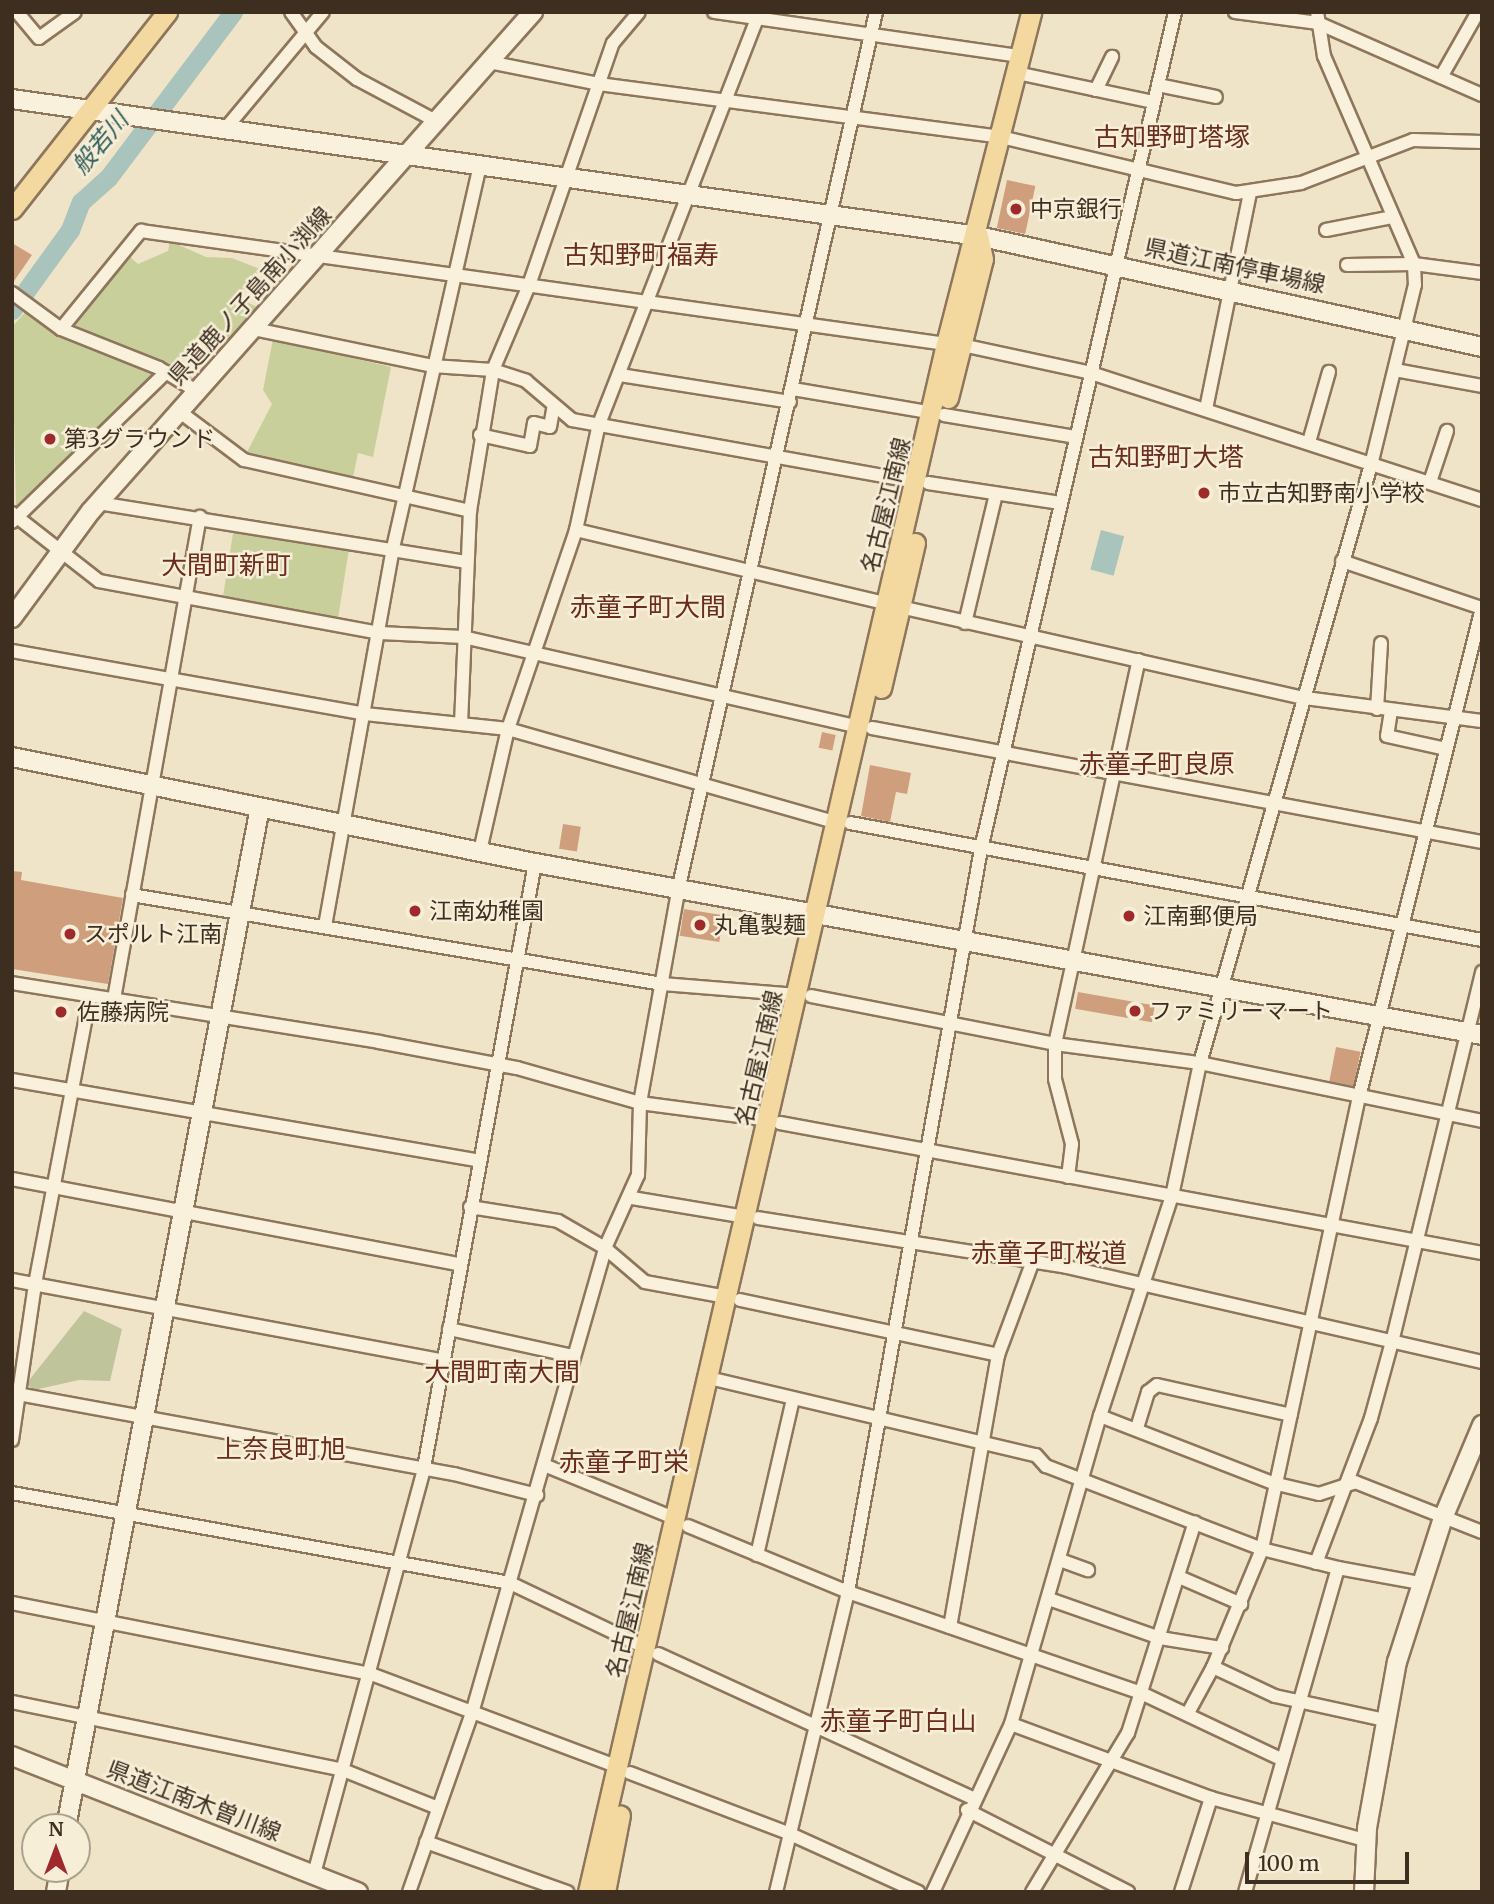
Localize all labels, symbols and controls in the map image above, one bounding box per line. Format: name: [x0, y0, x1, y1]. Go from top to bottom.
water label: 般若川: [66, 106, 134, 180]
district label: 古知野町塔塚: [1094, 121, 1250, 153]
place label: 中京銀行: [1030, 195, 1122, 223]
street label: 県道鹿ノ子島南小渕線: [163, 201, 337, 391]
marker: 中京銀行: [1008, 201, 1024, 217]
street label: 県道江南停車場線: [1142, 233, 1328, 299]
district label: 古知野町福寿: [563, 239, 719, 271]
place label: 第3グラウンド: [64, 425, 215, 453]
marker: 第3グラウンド: [42, 431, 58, 447]
street label: 名古屋江南線: [856, 435, 916, 575]
district label: 古知野町大塔: [1088, 441, 1244, 473]
place label: 市立古知野南小学校: [1218, 479, 1425, 507]
marker: 市立古知野南小学校: [1196, 485, 1212, 501]
district label: 大間町新町: [161, 549, 291, 581]
district label: 赤童子町大間: [570, 591, 726, 623]
district label: 赤童子町良原: [1079, 748, 1235, 780]
place label: 江南幼稚園: [429, 897, 544, 925]
place label: 江南郵便局: [1143, 902, 1258, 930]
marker: 江南幼稚園: [407, 903, 423, 919]
marker: 江南郵便局: [1121, 908, 1137, 924]
place label: 丸亀製麺: [714, 911, 806, 939]
marker: 丸亀製麺: [692, 917, 708, 933]
place label: スポルト江南: [84, 920, 222, 948]
marker: スポルト江南: [62, 926, 78, 942]
street label: 名古屋江南線: [730, 988, 788, 1128]
place label: ファミリーマート: [1149, 997, 1333, 1025]
place label: 佐藤病院: [77, 998, 169, 1026]
marker: 佐藤病院: [51, 1002, 71, 1022]
marker: ファミリーマート: [1127, 1003, 1143, 1019]
district label: 赤童子町桜道: [971, 1237, 1127, 1269]
district label: 大間町南大間: [424, 1356, 580, 1388]
district label: 上奈良町旭: [216, 1433, 346, 1465]
district label: 赤童子町栄: [559, 1446, 689, 1478]
street label: 名古屋江南線: [601, 1540, 659, 1680]
district label: 赤童子町白山: [820, 1705, 976, 1737]
street label: 県道江南木曽川線: [103, 1755, 285, 1847]
north arrow: [21, 1813, 91, 1883]
text: N: [48, 1817, 64, 1841]
scale bar: [1249, 1838, 1414, 1882]
text: 100 m: [1258, 1850, 1320, 1877]

